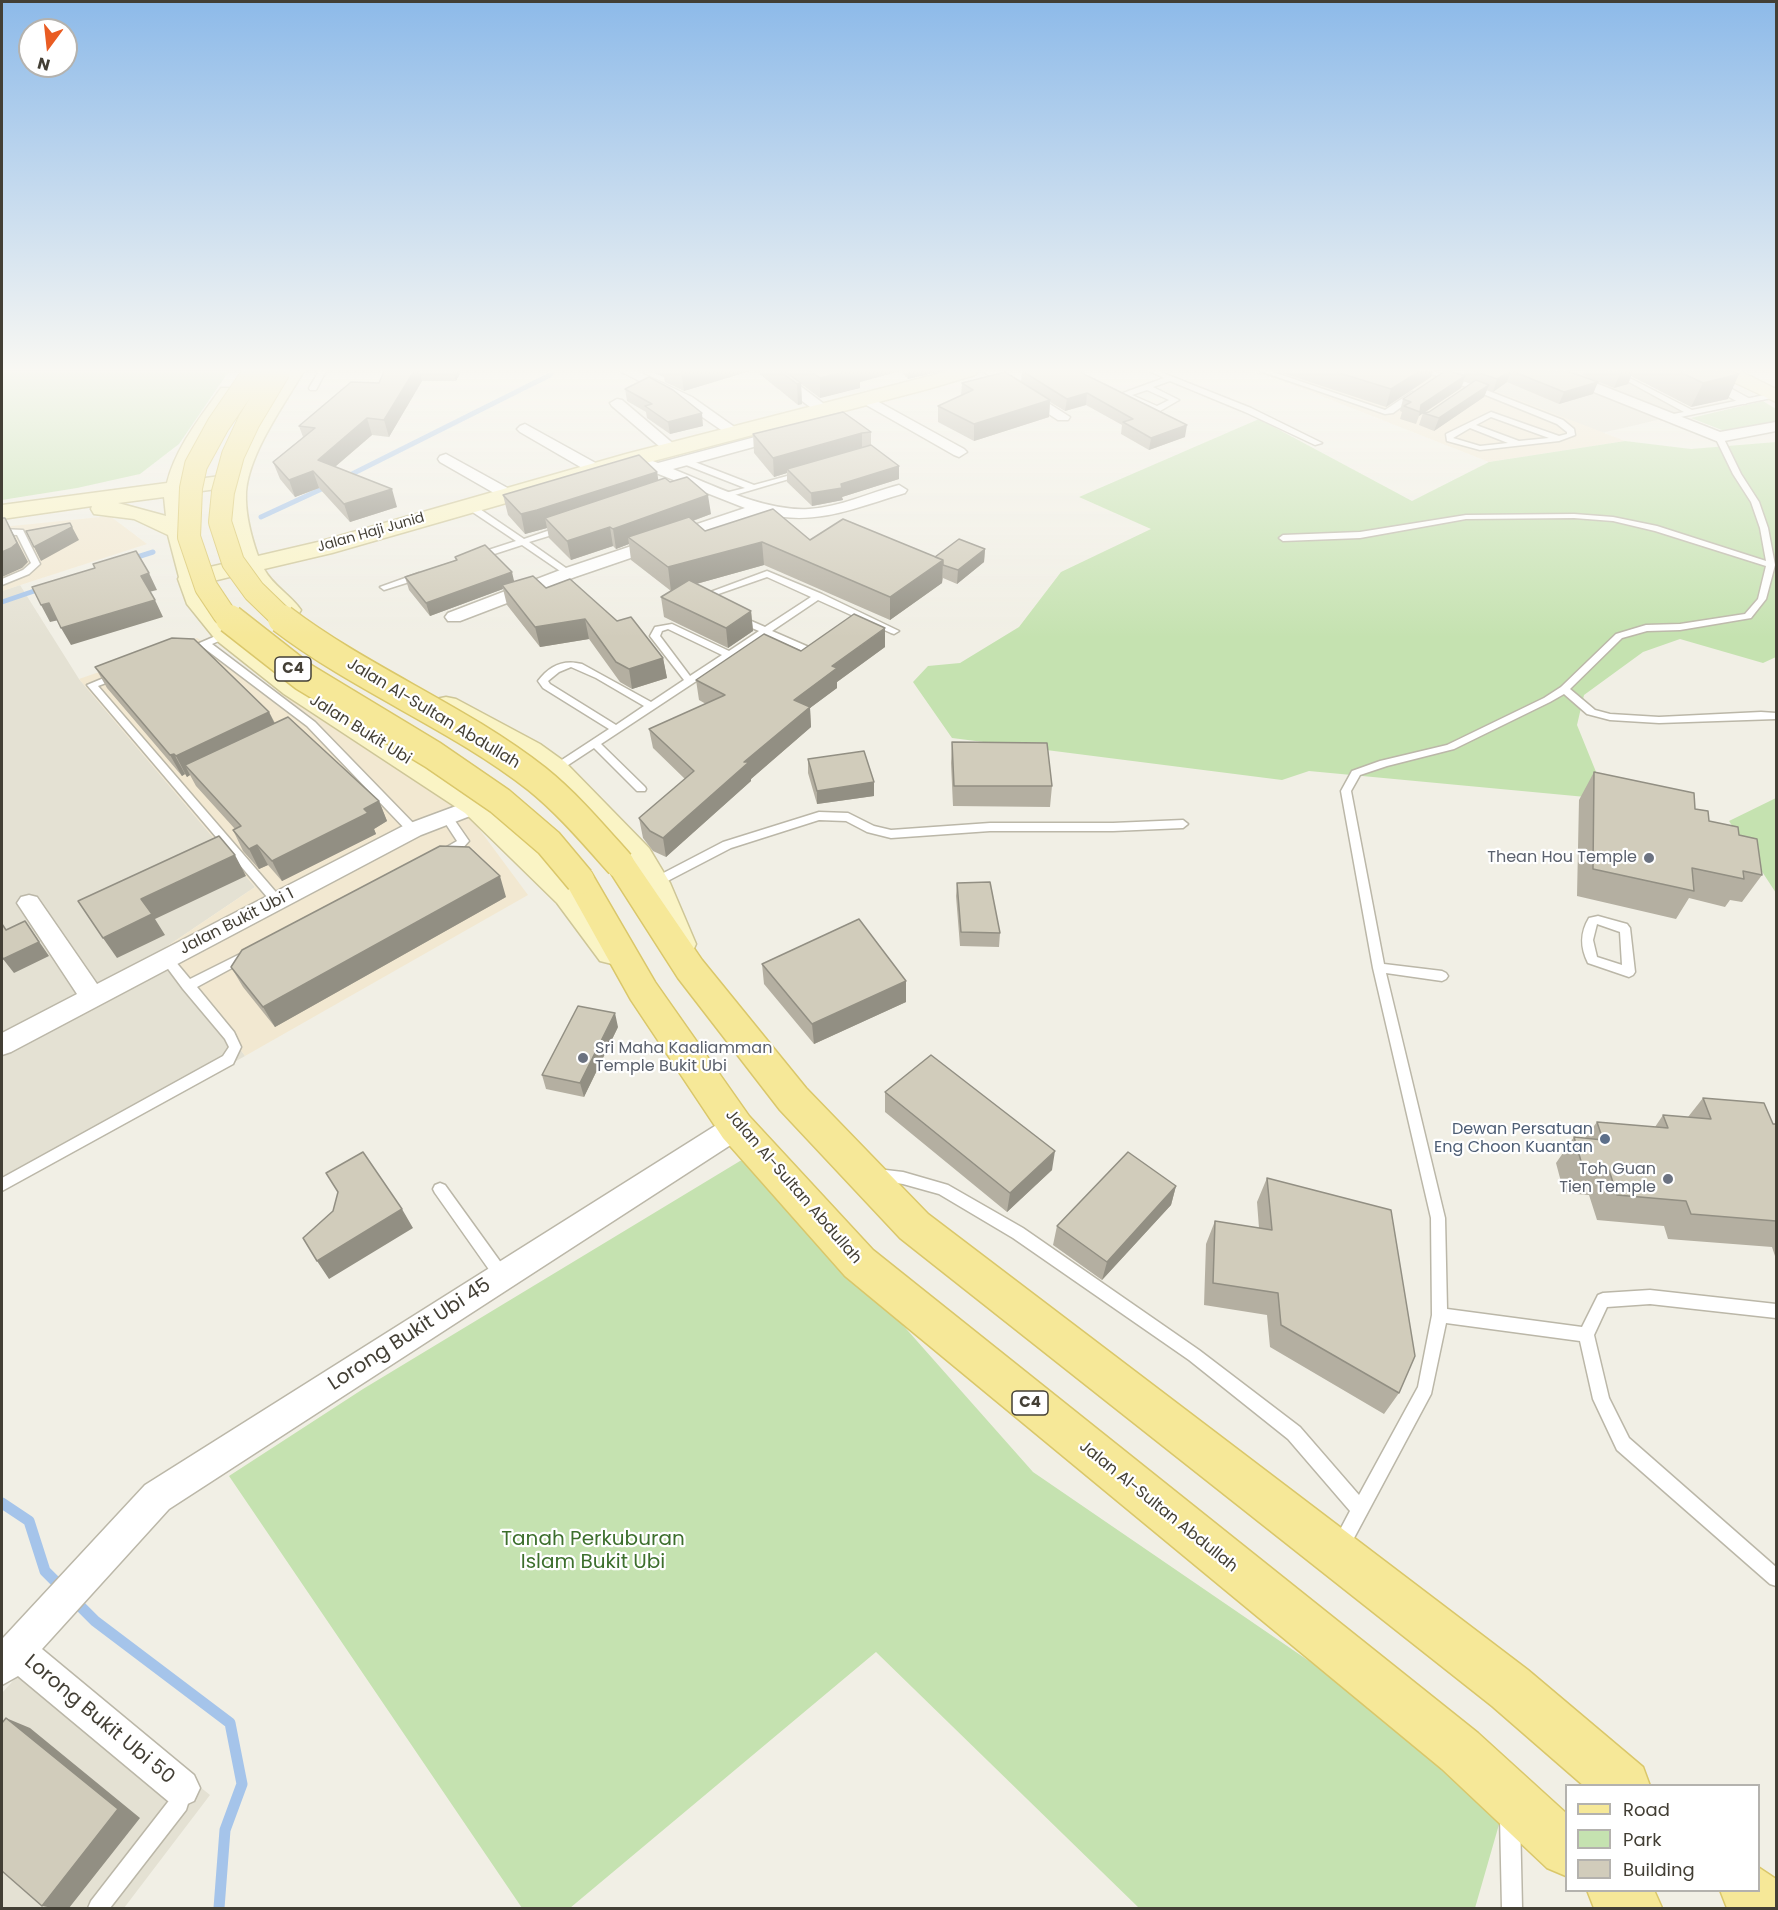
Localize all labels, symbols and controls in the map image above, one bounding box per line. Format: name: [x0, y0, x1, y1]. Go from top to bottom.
north arrow: [18, 18, 78, 78]
text: N: [35, 51, 53, 77]
street label: Jalan Haji Junid: [316, 510, 426, 556]
street label: Jalan Al-Sultan Abdullah: [343, 655, 523, 773]
road number: C4: [275, 657, 311, 681]
street label: Jalan Bukit Ubi: [306, 691, 414, 769]
place label: Thean Hou Temple: [1487, 848, 1637, 868]
marker: Thean Hou Temple: [1642, 851, 1656, 865]
street label: Jalan Bukit Ubi 1: [177, 885, 297, 959]
place label: Sri Maha Kaaliamman Temple Bukit Ubi: [595, 1039, 772, 1077]
marker: Sri Maha Kaaliamman Temple Bukit Ubi: [576, 1051, 590, 1065]
street label: Jalan Al-Sultan Abdullah: [721, 1106, 865, 1268]
place label: Dewan Persatuan Eng Choon Kuantan: [1434, 1120, 1593, 1158]
marker: Dewan Persatuan Eng Choon Kuantan: [1598, 1132, 1612, 1146]
place label: Toh Guan Tien Temple: [1559, 1160, 1656, 1198]
marker: Toh Guan Tien Temple: [1661, 1172, 1675, 1186]
street label: Lorong Bukit Ubi 45: [324, 1274, 496, 1396]
road number: C4: [1012, 1391, 1048, 1415]
street label: Jalan Al-Sultan Abdullah: [1075, 1437, 1241, 1577]
park label: Tanah Perkuburan Islam Bukit Ubi: [501, 1528, 685, 1575]
street label: Lorong Bukit Ubi 50: [19, 1650, 179, 1790]
legend: [1565, 1784, 1760, 1892]
text: Road: [1623, 1797, 1670, 1822]
text: Park: [1623, 1827, 1662, 1852]
text: Building: [1623, 1857, 1695, 1882]

